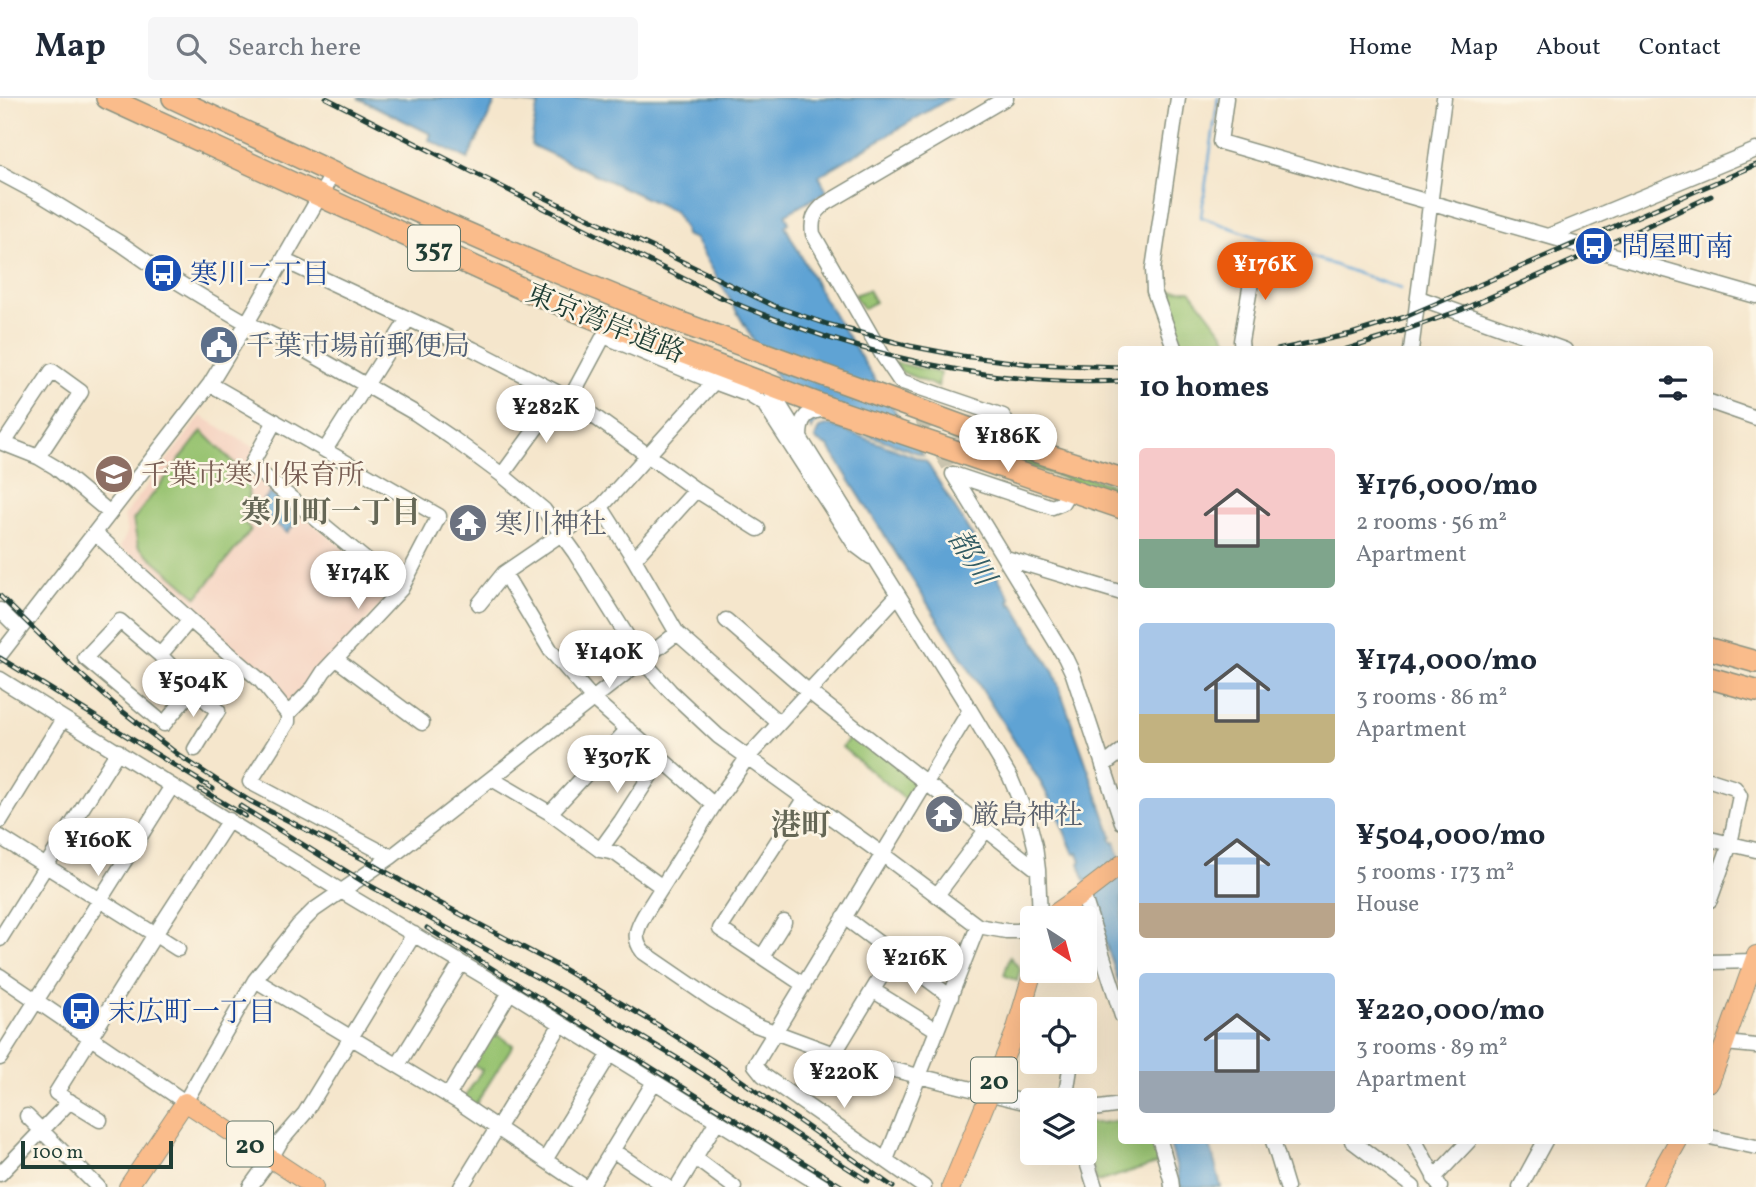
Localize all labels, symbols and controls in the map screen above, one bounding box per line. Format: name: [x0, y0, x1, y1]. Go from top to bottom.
search box: [148, 17, 638, 80]
text: Map: [35, 25, 106, 71]
icon: search: [172, 29, 210, 67]
text: Search here: [228, 30, 361, 66]
text: Home: [1348, 31, 1412, 65]
text: Map: [1450, 31, 1498, 65]
text: About: [1536, 31, 1601, 65]
text: Contact: [1639, 31, 1721, 65]
road number: 357: [408, 225, 460, 270]
bus stop icon: 問屋町南: [1573, 225, 1615, 267]
place label: 問屋町南: [1621, 229, 1733, 268]
pin: ¥176K: [1216, 242, 1314, 302]
text: ¥176K: [1233, 249, 1297, 281]
bus stop icon: 寒川二丁目: [142, 252, 184, 294]
place label: 寒川二丁目: [190, 256, 330, 295]
street label: 東京湾岸道路: [520, 275, 690, 374]
public building icon: 千葉市場前郵便局: [198, 324, 240, 366]
place label: 千葉市場前郵便局: [246, 328, 470, 367]
text: 10 homes: [1139, 367, 1269, 409]
icon: filters: [1654, 369, 1692, 407]
pin: ¥282K: [497, 386, 595, 445]
text: ¥282K: [512, 392, 580, 424]
pin: ¥186K: [959, 414, 1057, 474]
text: ¥186K: [975, 421, 1041, 453]
school or university icon: 千葉市寒川保育所: [93, 453, 135, 495]
place label: 千葉市寒川保育所: [141, 457, 365, 496]
text: ¥176,000/mo: [1356, 465, 1538, 507]
icon: home: [1195, 476, 1279, 560]
district label: 寒川町一丁目: [241, 493, 421, 535]
temple icon: 寒川神社: [447, 502, 489, 544]
place label: 寒川神社: [495, 506, 607, 545]
text: 2 rooms · 56 m²: [1356, 507, 1507, 539]
water label: 都川: [937, 521, 1006, 597]
text: Apartment: [1356, 539, 1467, 571]
pin: ¥174K: [309, 552, 407, 611]
text: ¥174K: [326, 558, 390, 590]
pin: ¥140K: [560, 630, 658, 690]
text: ¥140K: [575, 637, 643, 669]
text: ¥174,000/mo: [1356, 640, 1537, 682]
icon: home: [1195, 651, 1279, 735]
pin: ¥504K: [144, 660, 242, 719]
text: ¥504K: [158, 666, 228, 698]
text: 3 rooms · 86 m²: [1356, 682, 1507, 714]
text: Apartment: [1356, 714, 1467, 746]
pin: ¥307K: [568, 736, 666, 795]
text: ¥307K: [583, 742, 651, 774]
temple icon: 厳島神社: [923, 793, 965, 835]
place label: 厳島神社: [971, 797, 1083, 836]
district label: 港町: [771, 806, 831, 848]
text: ¥504,000/mo: [1356, 815, 1545, 857]
pin: ¥160K: [49, 818, 147, 878]
text: ¥160K: [64, 825, 132, 857]
icon: home: [1195, 826, 1279, 910]
text: 5 rooms · 173 m²: [1356, 857, 1514, 889]
text: House: [1356, 889, 1419, 921]
north arrow: [1020, 906, 1097, 984]
map controls: [1020, 906, 1097, 1165]
pin: ¥216K: [866, 936, 964, 996]
text: ¥216K: [882, 943, 948, 975]
bus stop icon: 末広町一丁目: [60, 990, 102, 1032]
text: ¥220,000/mo: [1356, 990, 1545, 1032]
place label: 末広町一丁目: [108, 994, 276, 1033]
button: locate: [1020, 997, 1097, 1074]
icon: home: [1195, 1001, 1279, 1085]
text: 3 rooms · 89 m²: [1356, 1032, 1508, 1064]
pin: ¥220K: [795, 1051, 893, 1110]
text: ¥220K: [809, 1057, 879, 1089]
road number: 20: [971, 1057, 1017, 1102]
text: Apartment: [1356, 1064, 1467, 1096]
button: layers: [1020, 1088, 1097, 1165]
road number: 20: [227, 1121, 273, 1166]
scale bar: [21, 1138, 173, 1170]
text: 100 m: [32, 1140, 83, 1166]

